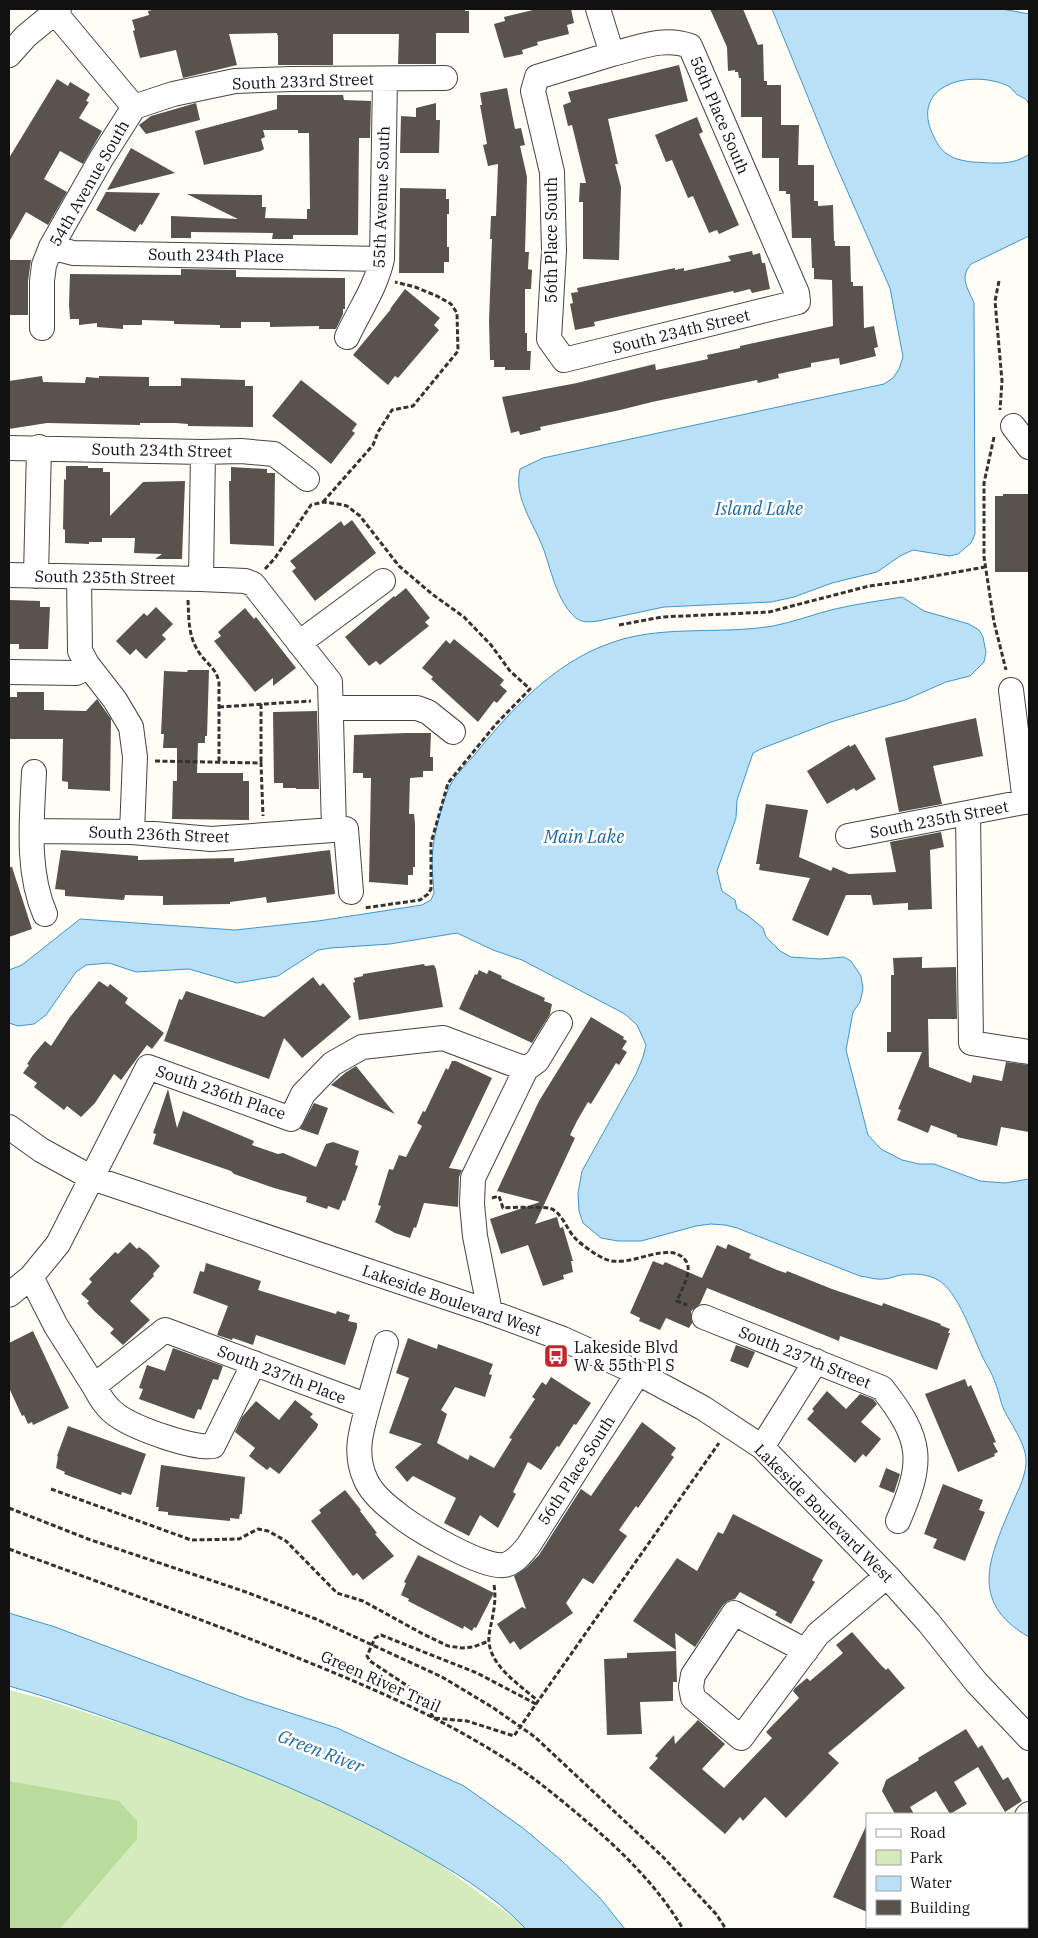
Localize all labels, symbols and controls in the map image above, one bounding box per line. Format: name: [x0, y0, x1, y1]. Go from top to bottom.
street label: 58th Place South: [686, 53, 754, 177]
street label: South 233rd Street: [232, 69, 375, 93]
street label: 54th Avenue South: [45, 116, 133, 250]
street label: 55th Avenue South: [369, 125, 393, 269]
street label: 56th Place South: [541, 177, 561, 303]
street label: South 234th Place: [148, 244, 284, 266]
street label: South 234th Street: [610, 304, 752, 358]
street label: South 234th Street: [91, 439, 233, 461]
water label: Island Lake: [714, 497, 803, 520]
street label: South 235th Street: [34, 566, 176, 588]
street label: South 235th Street: [868, 796, 1010, 842]
street label: South 236th Street: [88, 822, 230, 846]
water label: Main Lake: [543, 825, 624, 848]
street label: South 236th Place: [153, 1060, 289, 1124]
street label: Lakeside Boulevard West: [360, 1260, 545, 1340]
street label: South 237th Street: [736, 1321, 874, 1393]
place label: Lakeside Blvd W & 55th Pl S: [574, 1337, 679, 1375]
street label: South 237th Place: [215, 1340, 349, 1408]
bus stop icon: Lakeside Blvd W & 55th Pl S: [543, 1343, 569, 1369]
street label: 56th Place South: [533, 1412, 619, 1528]
street label: Lakeside Boulevard West: [750, 1439, 898, 1587]
street label: Green River Trail: [318, 1646, 444, 1716]
water label: Green River: [275, 1724, 368, 1778]
legend: [866, 1813, 1028, 1928]
text: Road: [910, 1823, 946, 1842]
text: Park: [910, 1848, 943, 1867]
text: Water: [910, 1873, 952, 1892]
text: Building: [910, 1898, 970, 1917]

